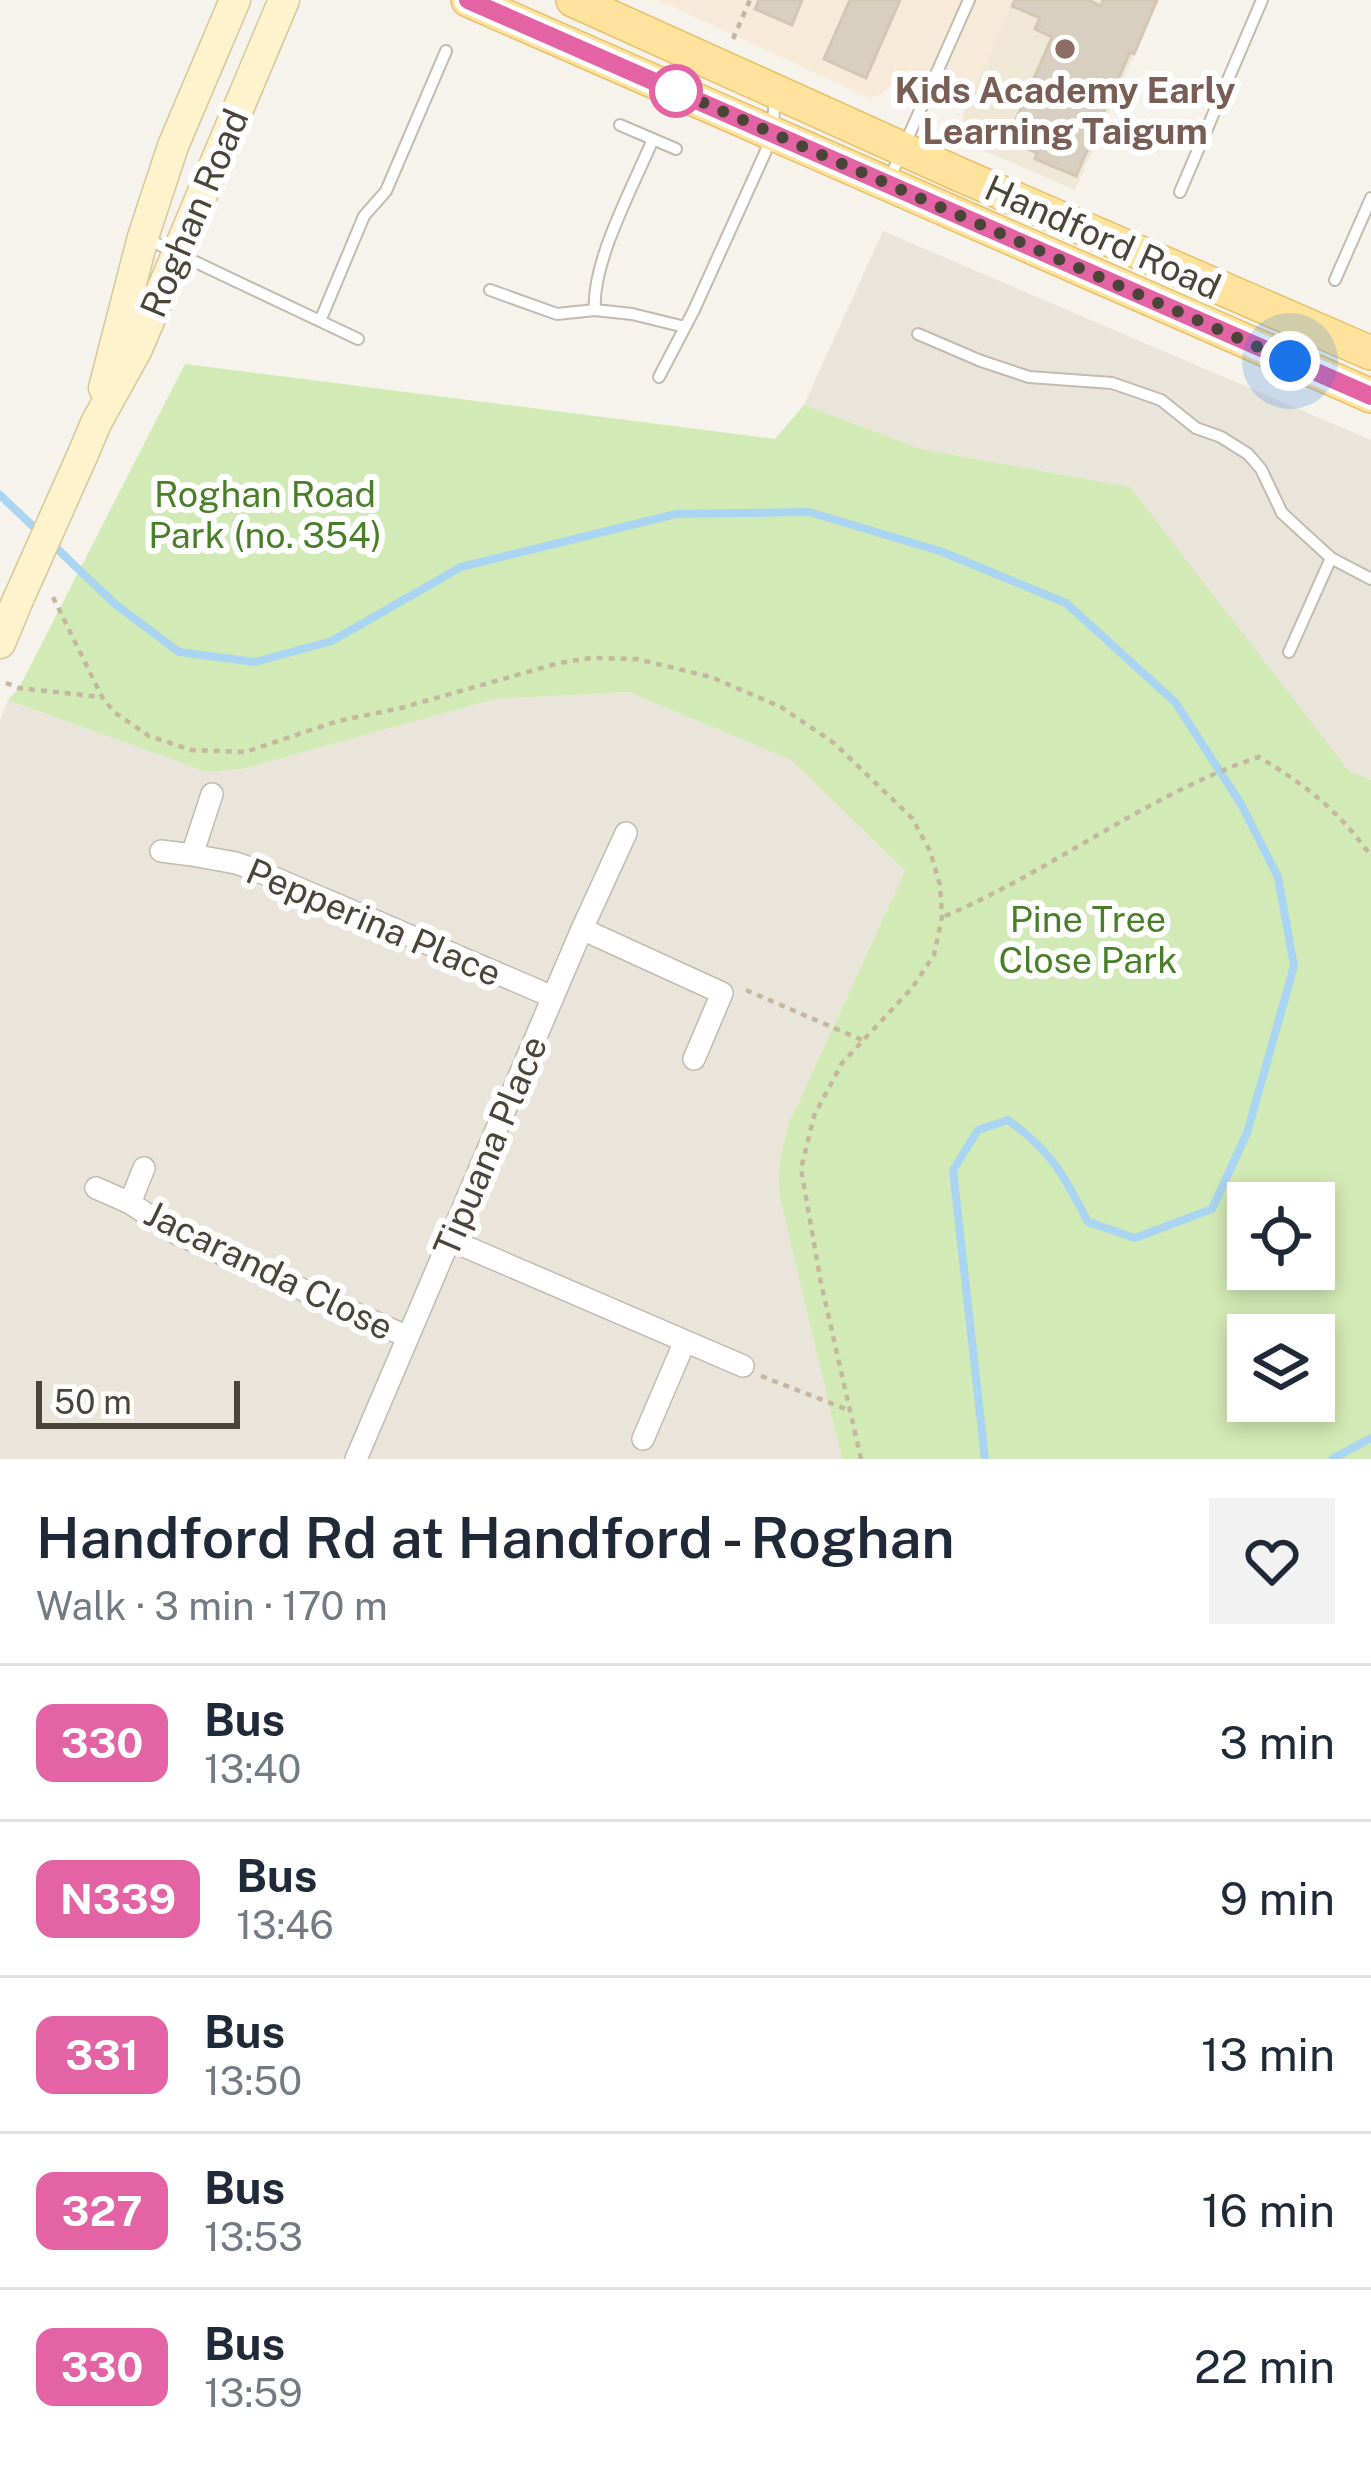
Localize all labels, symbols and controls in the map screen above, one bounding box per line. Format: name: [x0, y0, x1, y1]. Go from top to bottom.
marker: Kids Academy Early Learning Taigum: [1052, 36, 1078, 62]
unlabelled marker: [651, 66, 701, 116]
place label: Kids Academy Early Learning Taigum: [894, 69, 1236, 152]
street label: Roghan Road: [131, 103, 257, 323]
street label: Handford Road: [979, 166, 1227, 308]
your location: [1260, 331, 1320, 391]
park label: Roghan Road Park (no. 354): [148, 473, 382, 556]
street label: Pepperina Place: [240, 849, 508, 995]
park label: Pine Tree Close Park: [999, 898, 1177, 981]
street label: Tipuana Place: [425, 1029, 555, 1263]
map controls: [1227, 1182, 1335, 1422]
button: locate: [1227, 1182, 1335, 1290]
street label: Jacaranda Close: [138, 1192, 400, 1348]
button: layers: [1227, 1314, 1335, 1422]
scale bar: [36, 1375, 240, 1428]
text: 50 m: [54, 1383, 132, 1421]
button: heart: [1209, 1498, 1335, 1624]
text: Handford Rd at Handford - Roghan: [36, 1504, 955, 1571]
text: Walk · 3 min · 170 m: [36, 1583, 388, 1629]
text: Bus: [204, 1693, 285, 1746]
text: 3 min: [1219, 1716, 1335, 1769]
text: 330: [61, 1718, 143, 1767]
text: 13:40: [204, 1746, 301, 1792]
text: Bus: [236, 1849, 317, 1902]
text: 9 min: [1220, 1872, 1335, 1925]
text: N339: [60, 1874, 176, 1923]
text: 13:46: [236, 1902, 334, 1948]
text: Bus: [204, 2005, 285, 2058]
text: 13 min: [1201, 2028, 1335, 2081]
text: 331: [65, 2030, 139, 2079]
text: 13:50: [204, 2058, 302, 2104]
text: Bus: [204, 2161, 285, 2214]
text: 16 min: [1201, 2184, 1335, 2237]
text: 327: [62, 2186, 142, 2235]
text: 13:53: [204, 2214, 303, 2260]
text: Bus: [204, 2317, 285, 2370]
text: 22 min: [1194, 2340, 1335, 2393]
text: 330: [61, 2342, 143, 2391]
text: 13:59: [204, 2370, 303, 2416]

